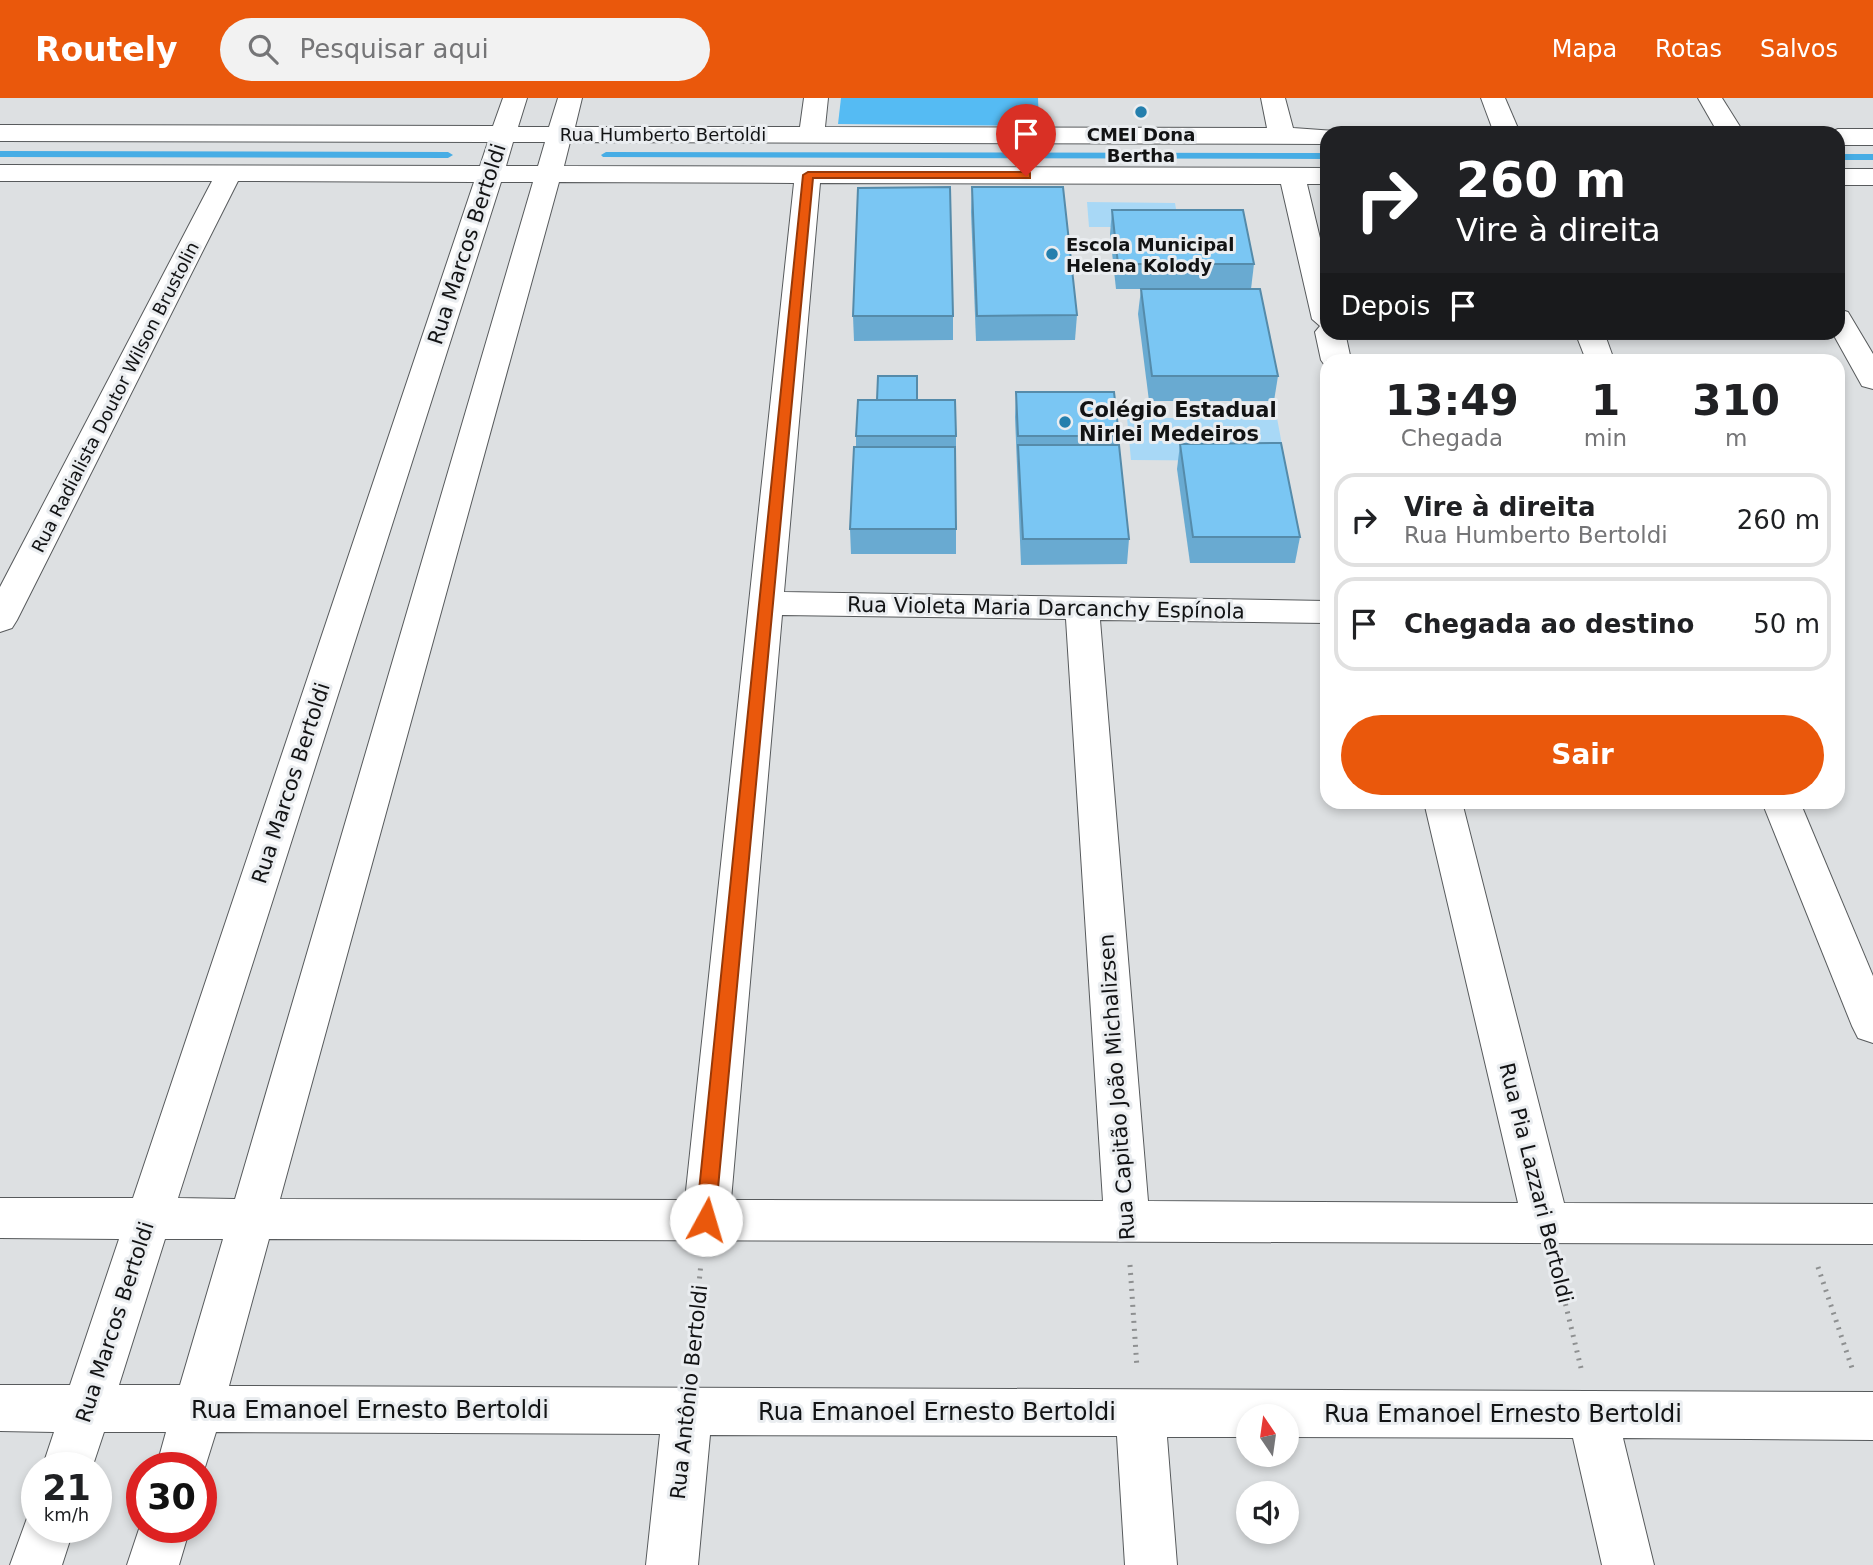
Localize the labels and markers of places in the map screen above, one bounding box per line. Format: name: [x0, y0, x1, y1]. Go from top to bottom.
pin: [996, 104, 1056, 176]
marker: CMEI Dona Bertha: [1133, 104, 1149, 120]
place label: CMEI Dona Bertha: [1087, 124, 1195, 166]
place label: Escola Municipal Helena Kolody: [1066, 234, 1234, 276]
marker: Escola Municipal Helena Kolody: [1044, 246, 1060, 262]
place label: Colégio Estadual Nirlei Medeiros: [1079, 398, 1277, 446]
marker: Colégio Estadual Nirlei Medeiros: [1057, 414, 1073, 430]

